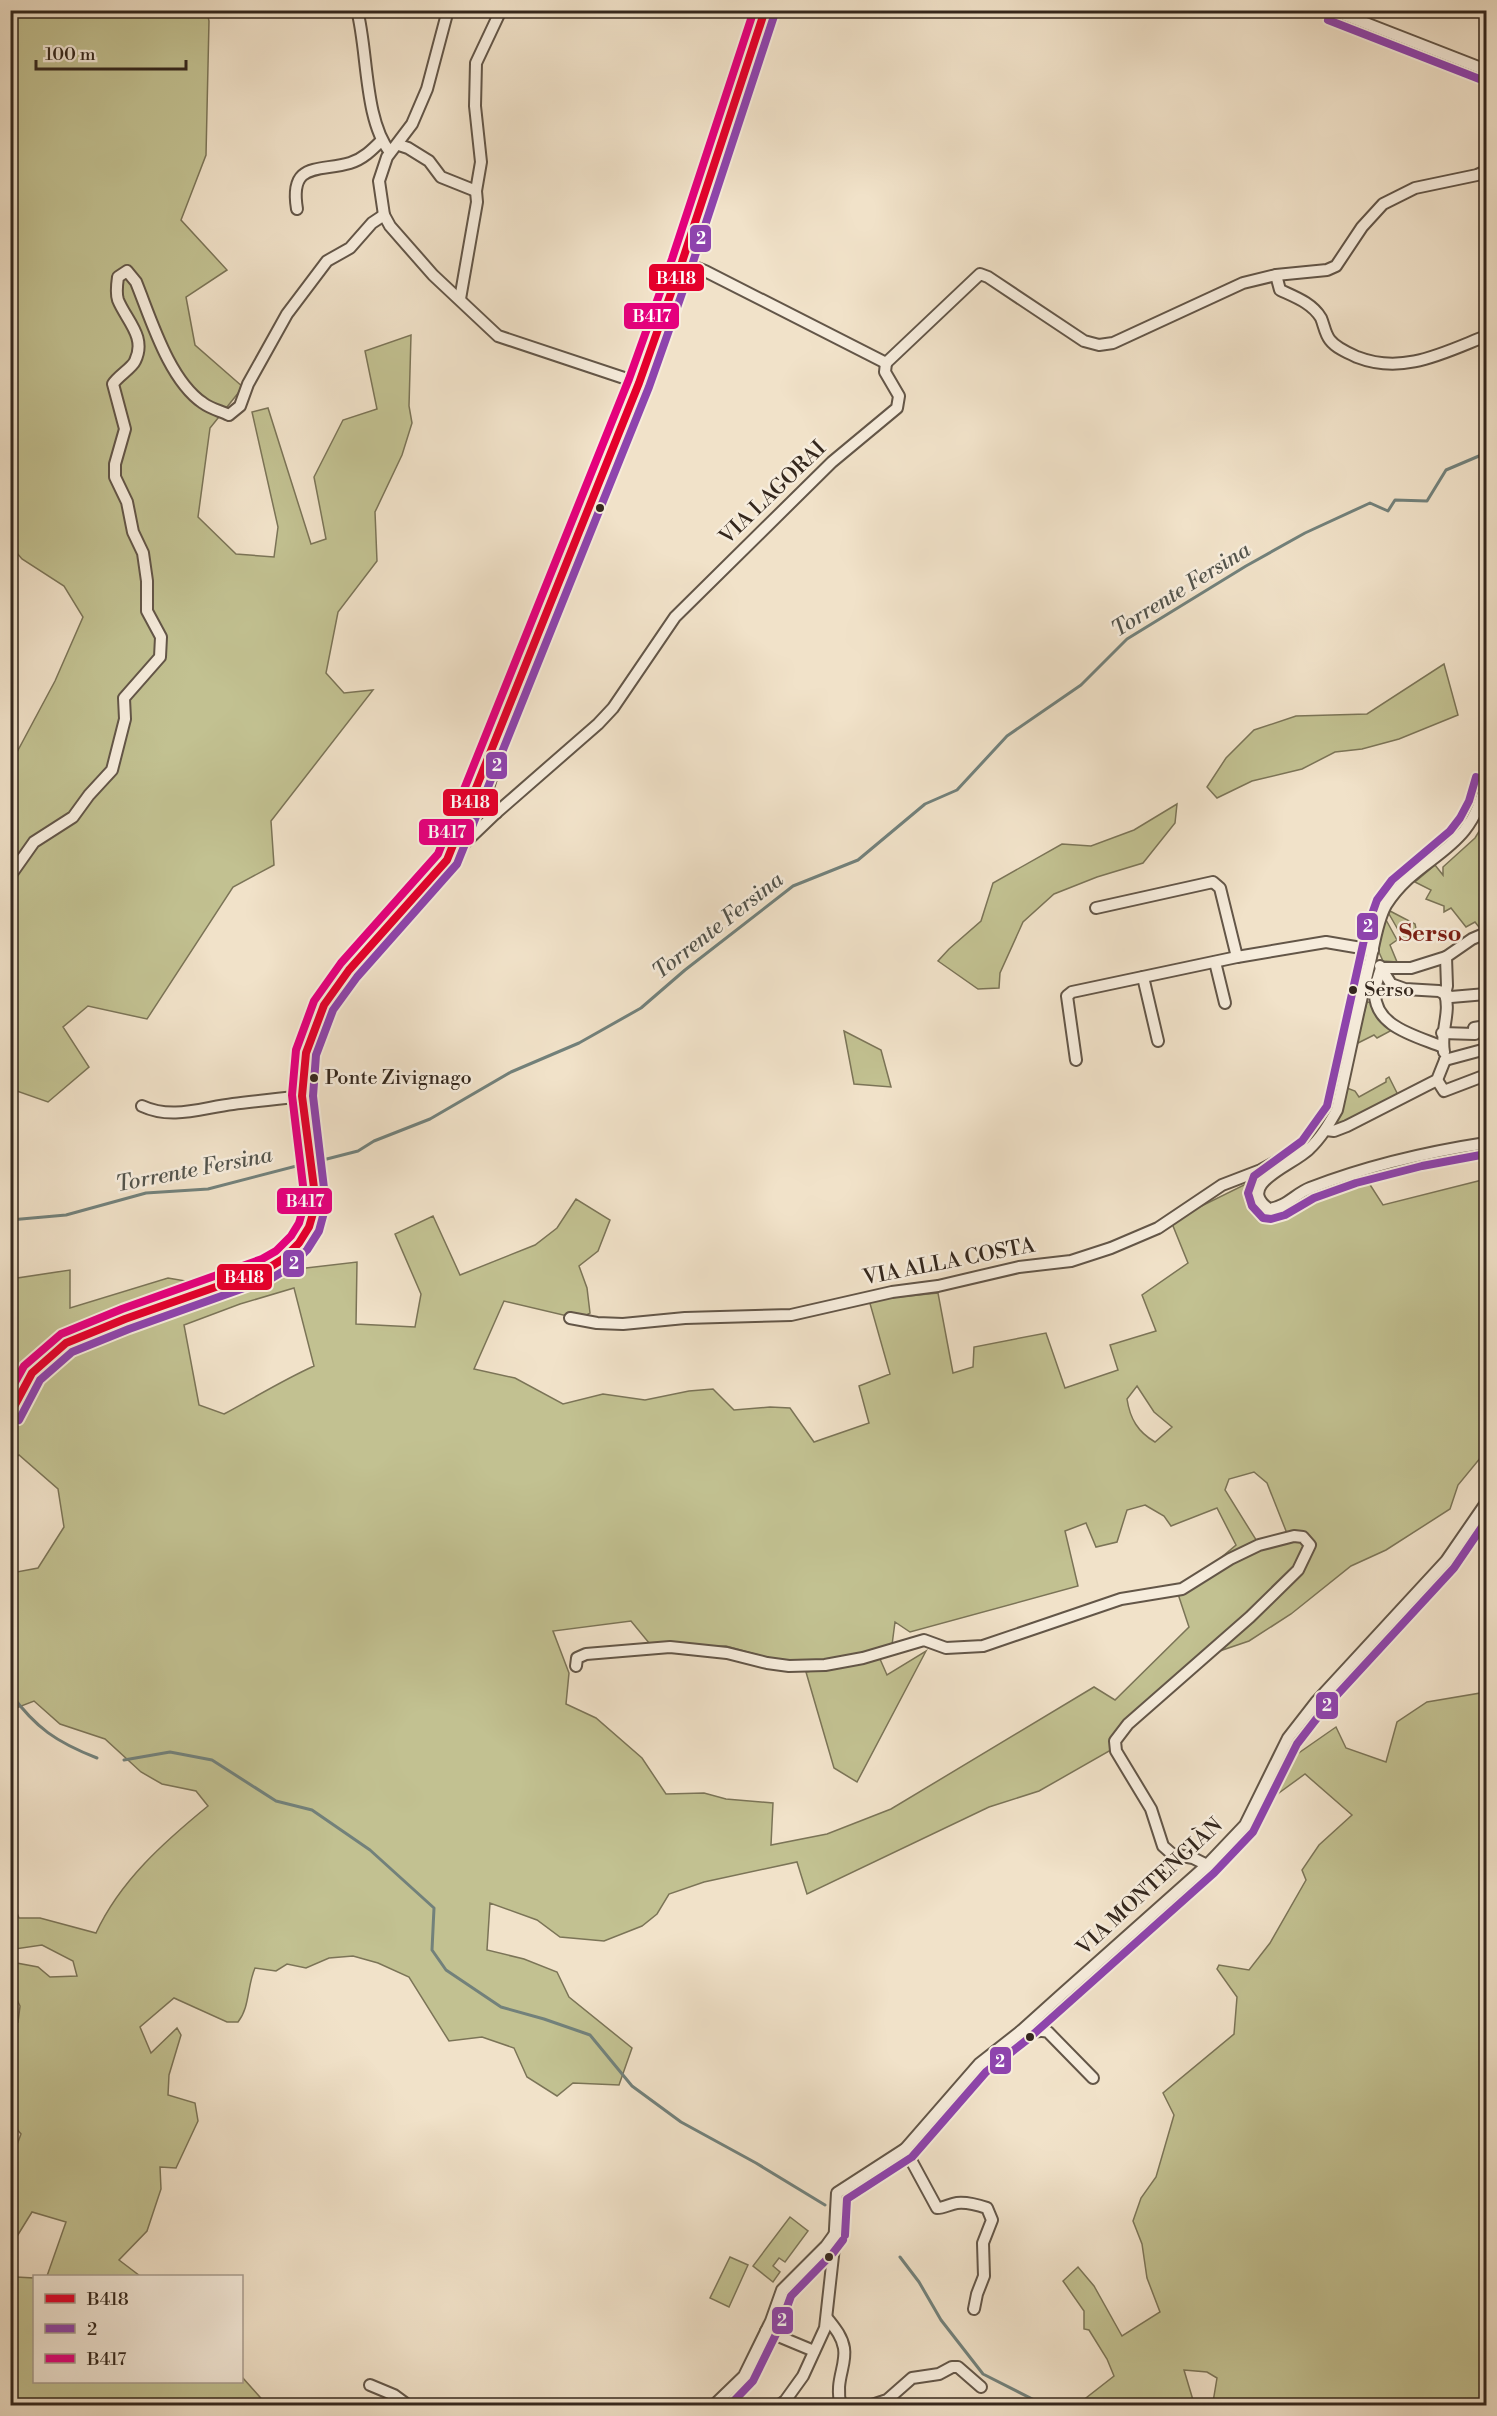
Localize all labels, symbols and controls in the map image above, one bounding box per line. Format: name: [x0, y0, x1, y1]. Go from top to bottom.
scale bar: [36, 33, 186, 71]
text: 100 m: [45, 43, 96, 66]
line badge: 2: [689, 224, 712, 253]
text: 2: [696, 229, 706, 249]
line badge: B418: [648, 263, 705, 292]
text: B418: [656, 269, 696, 289]
line badge: B417: [623, 302, 680, 330]
text: B417: [633, 307, 672, 327]
street label: VIA LAGORAI: [714, 436, 832, 551]
unlabelled marker: [594, 502, 606, 514]
water label: Torrente Fersina: [1107, 536, 1256, 643]
line badge: 2: [485, 751, 508, 780]
text: 2: [492, 756, 502, 776]
line badge: B418: [442, 788, 499, 817]
text: B418: [450, 793, 490, 813]
line badge: B417: [418, 818, 475, 846]
text: B417: [428, 823, 467, 843]
water label: Torrente Fersina: [647, 866, 789, 985]
line badge: 2: [1356, 912, 1379, 941]
text: 2: [1363, 917, 1373, 937]
district label: Serso: [1398, 919, 1462, 949]
place label: Serso: [1364, 978, 1414, 1003]
marker: Serso: [1347, 984, 1359, 996]
place label: Ponte Zivignago: [325, 1066, 472, 1091]
marker: Ponte Zivignago: [308, 1072, 320, 1084]
water label: Torrente Fersina: [114, 1141, 275, 1198]
line badge: B417: [276, 1187, 333, 1215]
text: B417: [286, 1192, 325, 1212]
street label: VIA ALLA COSTA: [860, 1232, 1038, 1292]
line badge: 2: [282, 1249, 305, 1278]
text: 2: [289, 1254, 299, 1274]
line badge: B418: [216, 1263, 273, 1291]
text: B418: [224, 1268, 264, 1288]
line badge: 2: [1315, 1691, 1339, 1720]
text: 2: [1322, 1696, 1332, 1716]
street label: VIA MONTENGIÀN: [1070, 1811, 1229, 1962]
unlabelled marker: [1024, 2031, 1036, 2043]
line badge: 2: [989, 2046, 1012, 2075]
text: 2: [995, 2052, 1005, 2072]
unlabelled marker: [823, 2251, 835, 2263]
legend: [33, 2275, 243, 2383]
text: B418: [86, 2288, 129, 2311]
line badge: 2: [771, 2306, 794, 2335]
text: 2: [777, 2311, 787, 2331]
text: 2: [87, 2318, 97, 2341]
text: B417: [86, 2348, 126, 2371]

